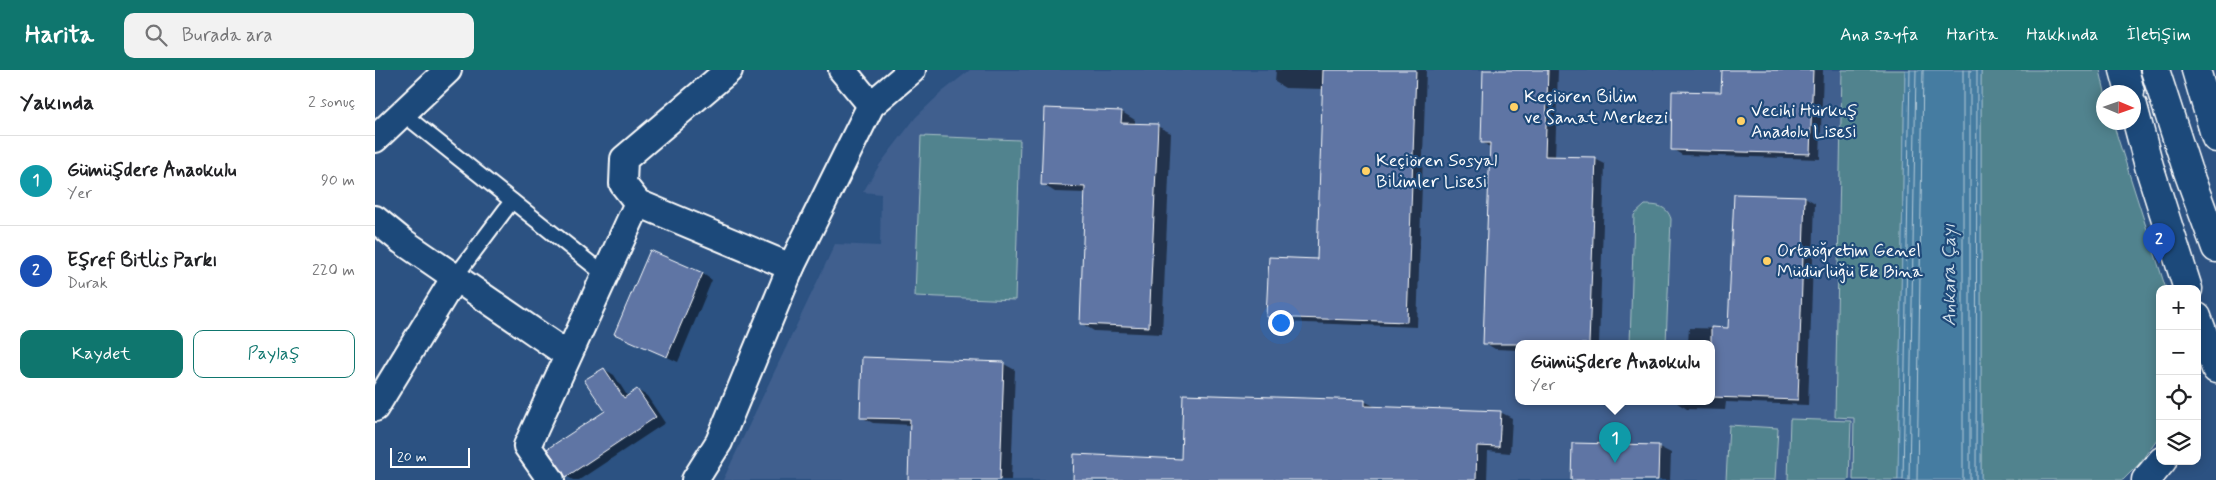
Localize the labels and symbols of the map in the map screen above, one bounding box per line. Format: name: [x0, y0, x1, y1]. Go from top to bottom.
place label: Keçiören Bilim ve Sanat Merkezi: [1524, 85, 1668, 130]
north arrow: [2096, 85, 2141, 130]
place label: Vecihi Hürkuş Anadolu Lisesi: [1751, 99, 1858, 144]
marker: Keçiören Bilim ve Sanat Merkezi: [1508, 101, 1520, 113]
marker: Vecihi Hürkuş Anadolu Lisesi: [1735, 115, 1747, 127]
place label: Keçiören Sosyal Bilimler Lisesi: [1376, 149, 1497, 194]
marker: Keçiören Sosyal Bilimler Lisesi: [1360, 165, 1372, 177]
water label: Ankara Çayı: [1937, 223, 1962, 326]
pin: 2: [2143, 223, 2175, 264]
place label: Ortaöğretim Genel Müdürlüğü Ek Bina: [1777, 239, 1923, 284]
marker: Ortaöğretim Genel Müdürlüğü Ek Bina: [1761, 255, 1773, 267]
your location: [1268, 310, 1294, 336]
pin: 1: [1599, 422, 1631, 463]
scale bar: [390, 445, 470, 468]

